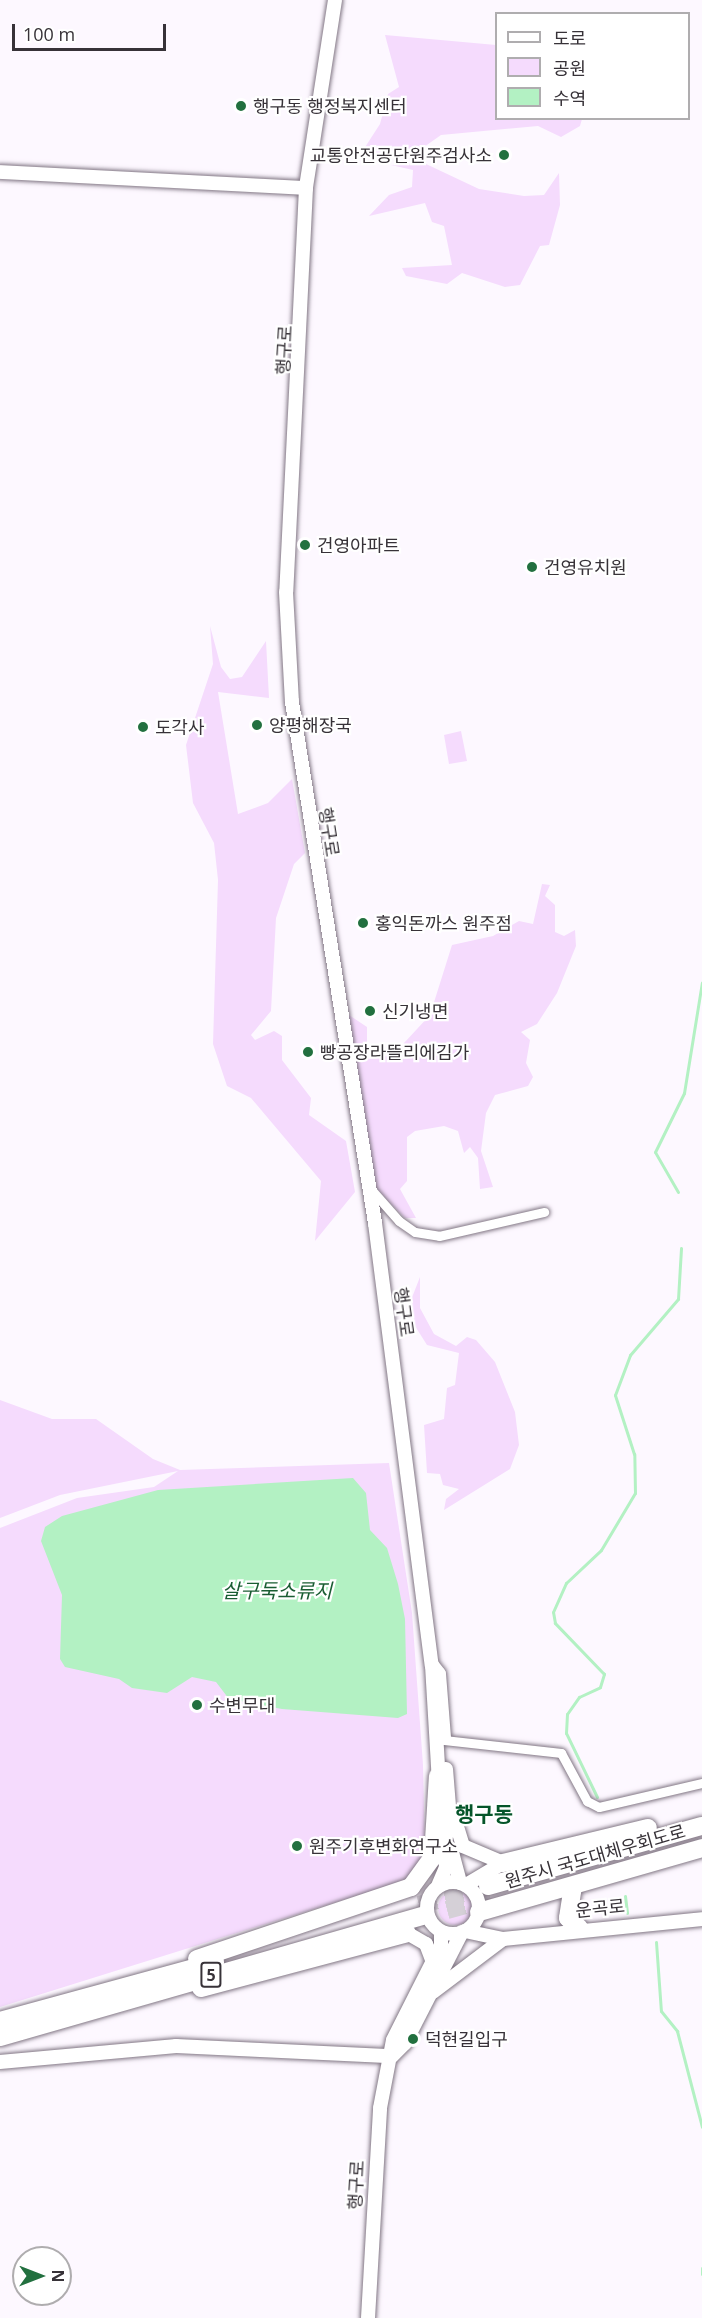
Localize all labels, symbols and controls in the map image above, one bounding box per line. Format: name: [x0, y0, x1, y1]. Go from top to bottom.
scale bar: [15, 12, 170, 50]
legend: [495, 12, 690, 120]
text: 100 m: [23, 22, 75, 46]
text: 도로: [553, 26, 586, 50]
text: 공원: [553, 56, 586, 80]
text: 수역: [553, 86, 586, 110]
place label: 행구동 행정복지센터: [253, 95, 407, 117]
marker: 행구동 행정복지센터: [234, 99, 248, 113]
place label: 교통안전공단원주검사소: [310, 144, 492, 166]
marker: 교통안전공단원주검사소: [497, 148, 511, 162]
street label: 행구로: [272, 325, 296, 375]
place label: 건영아파트: [317, 534, 400, 556]
marker: 건영아파트: [298, 538, 312, 552]
place label: 건영유치원: [544, 556, 627, 578]
marker: 건영유치원: [525, 560, 539, 574]
place label: 양평해장국: [269, 714, 352, 736]
place label: 도각사: [155, 716, 205, 738]
marker: 양평해장국: [250, 718, 264, 732]
marker: 도각사: [136, 720, 150, 734]
street label: 행구로: [314, 806, 344, 858]
place label: 홍익돈까스 원주점: [375, 912, 512, 934]
marker: 홍익돈까스 원주점: [356, 916, 370, 930]
place label: 신기냉면: [382, 1000, 448, 1022]
marker: 신기냉면: [363, 1004, 377, 1018]
place label: 빵공장라뜰리에김가: [320, 1041, 469, 1063]
marker: 빵공장라뜰리에김가: [301, 1045, 315, 1059]
street label: 행구로: [390, 1286, 418, 1338]
water label: 살구둑소류지: [222, 1578, 332, 1602]
place label: 수변무대: [209, 1694, 275, 1716]
marker: 수변무대: [190, 1698, 204, 1712]
district label: 행구동: [455, 1801, 513, 1827]
street label: 원주시 국도대체우회도로: [502, 1820, 688, 1892]
place label: 원주기후변화연구소: [309, 1835, 458, 1857]
marker: 원주기후변화연구소: [290, 1839, 304, 1853]
street label: 운곡로: [574, 1895, 626, 1921]
road number: 5: [199, 1962, 223, 1988]
place label: 덕현길입구: [425, 2028, 508, 2050]
marker: 덕현길입구: [406, 2032, 420, 2046]
street label: 행구로: [344, 2160, 368, 2210]
north arrow: [12, 2246, 72, 2306]
text: N: [47, 2269, 69, 2283]

